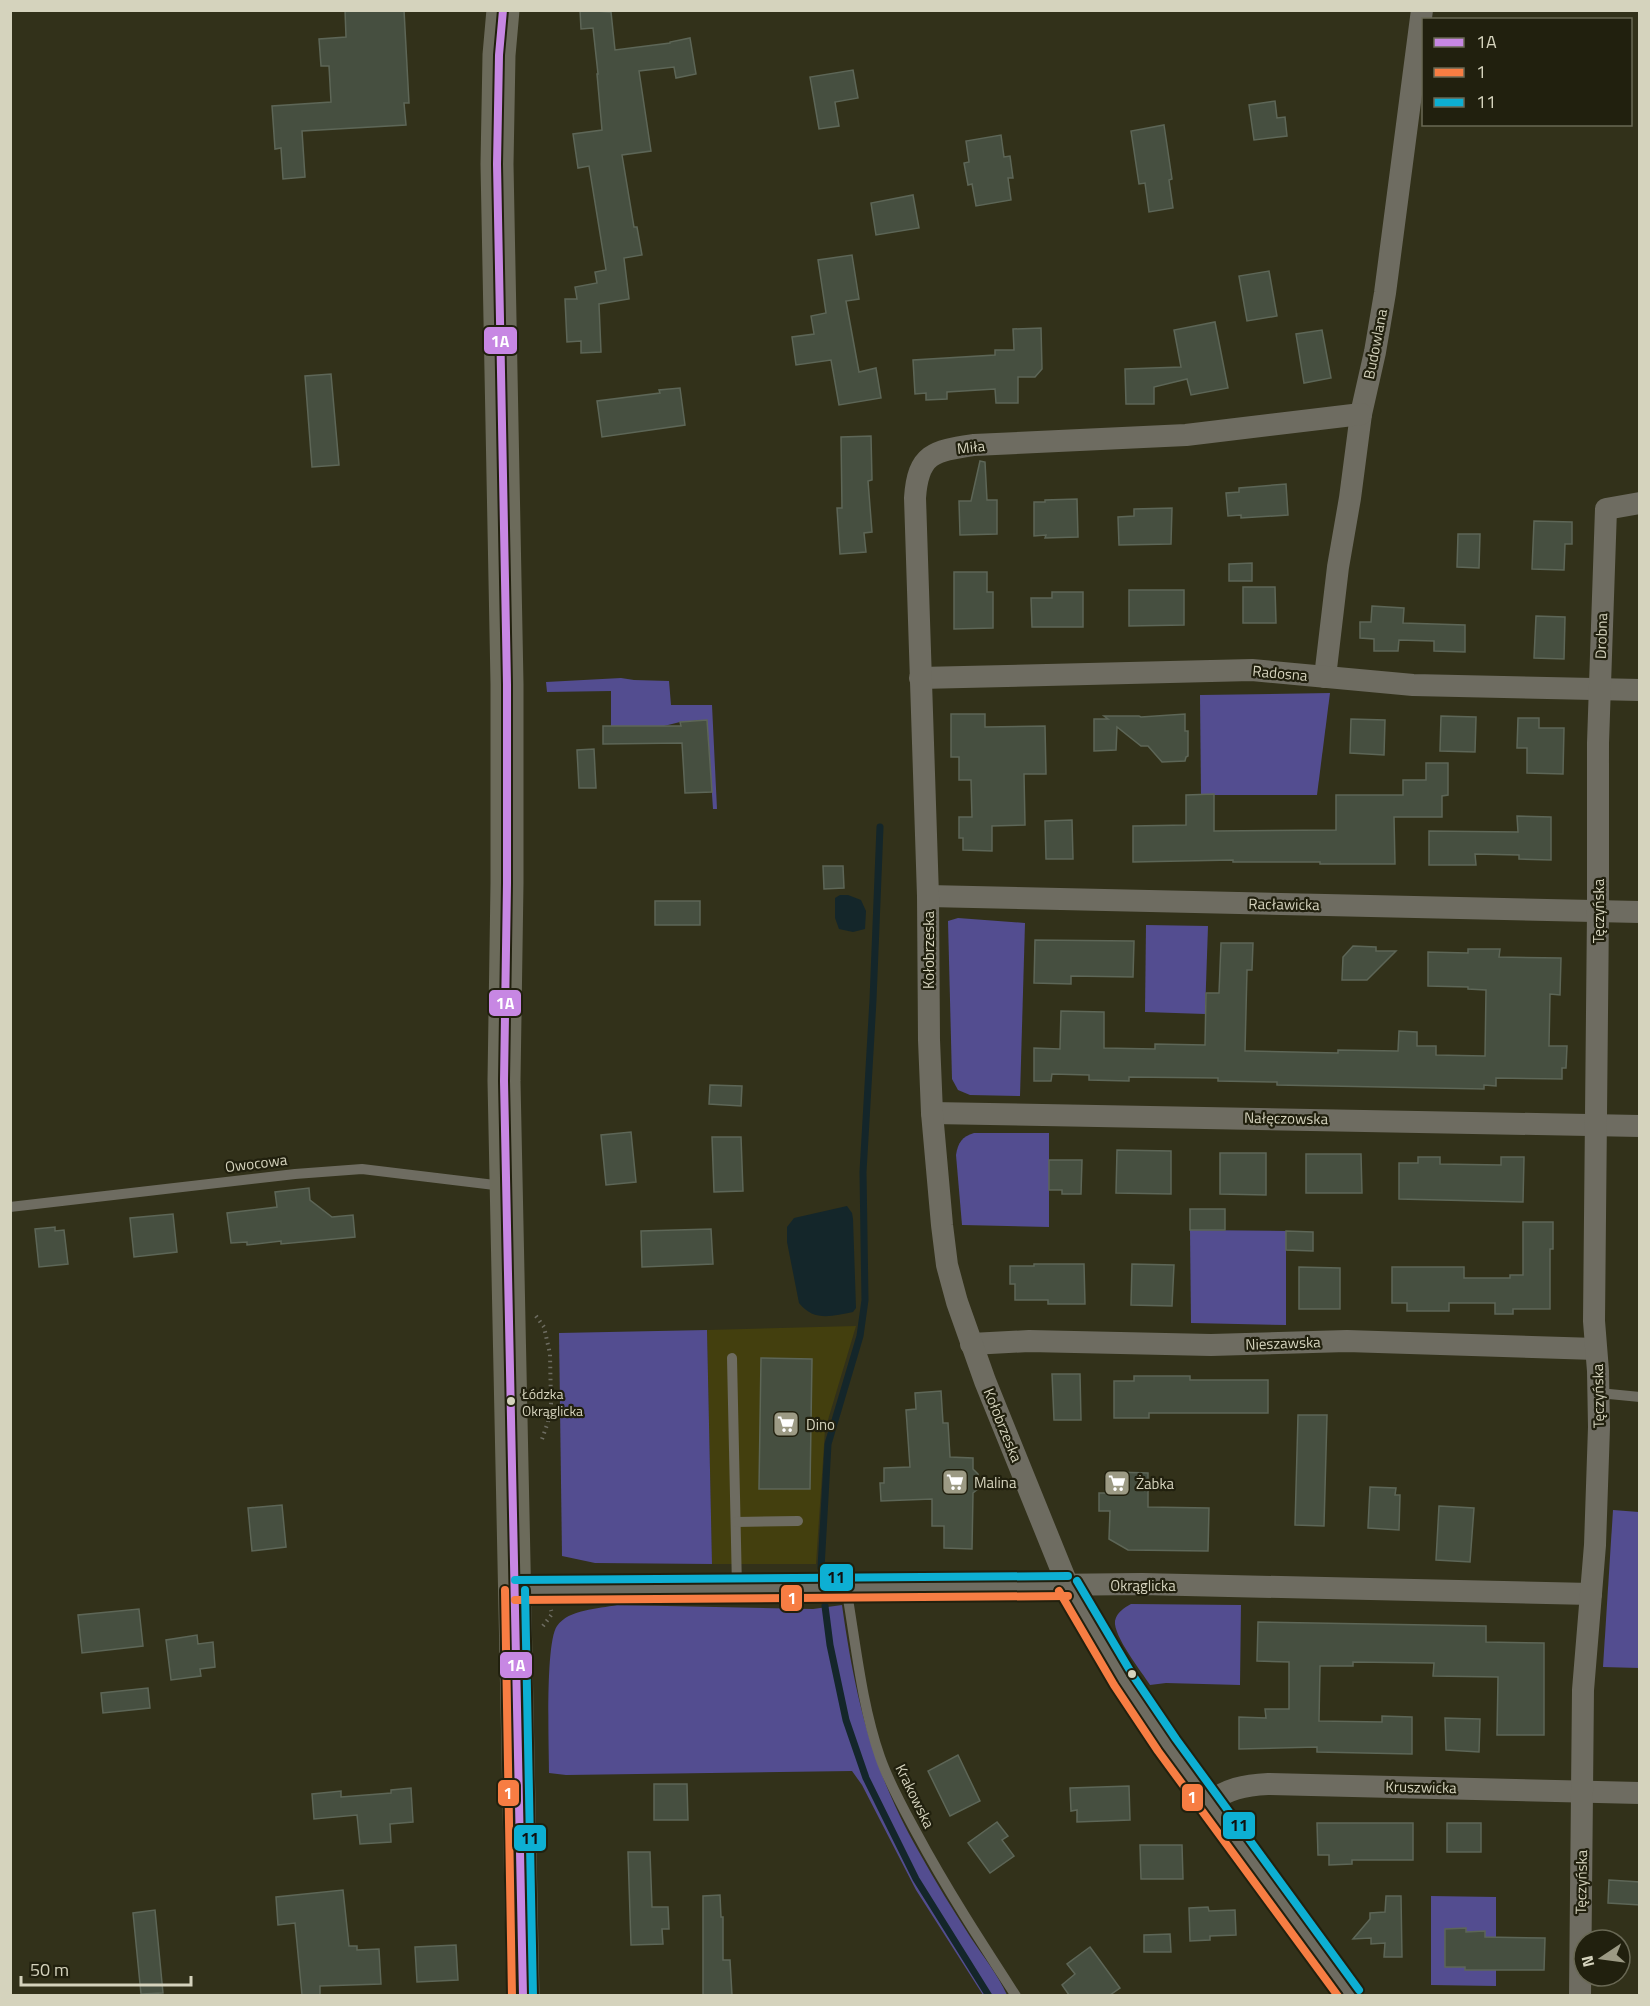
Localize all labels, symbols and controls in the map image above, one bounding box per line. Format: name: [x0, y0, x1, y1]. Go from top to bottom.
legend: [1422, 18, 1632, 126]
text: 1A: [1476, 28, 1497, 55]
text: 1: [1476, 58, 1486, 85]
text: 11: [1476, 88, 1496, 115]
street label: Budowlana: [1357, 307, 1393, 381]
line badge: 1A: [483, 326, 518, 355]
text: 1A: [491, 329, 510, 353]
street label: Miła: [956, 434, 987, 460]
street label: Drobna: [1589, 612, 1613, 659]
street label: Radosna: [1252, 659, 1309, 687]
street label: Tęczyńska: [1587, 878, 1610, 943]
street label: Racławicka: [1248, 892, 1320, 916]
street label: Kołobrzeska: [917, 911, 940, 989]
line badge: 1A: [488, 989, 522, 1017]
text: 1A: [496, 991, 515, 1015]
street label: Nałęczowska: [1244, 1106, 1329, 1130]
street label: Owocowa: [224, 1148, 289, 1178]
street label: Nieszawska: [1245, 1330, 1322, 1356]
street label: Tęczyńska: [1586, 1363, 1610, 1428]
place label: Łódzka Okrąglicka: [521, 1383, 583, 1421]
street label: Kołobrzeska: [978, 1385, 1028, 1466]
marker: Łódzka Okrąglicka: [505, 1395, 517, 1407]
supermarket icon: Dino: [771, 1409, 801, 1439]
place label: Dino: [806, 1413, 835, 1436]
supermarket icon: Malina: [940, 1467, 970, 1497]
supermarket icon: Żabka: [1102, 1468, 1132, 1498]
place label: Malina: [974, 1471, 1017, 1494]
place label: Żabka: [1136, 1472, 1175, 1495]
line badge: 11: [819, 1563, 854, 1592]
text: 11: [827, 1565, 845, 1589]
street label: Okrąglicka: [1110, 1574, 1176, 1597]
line badge: 1: [780, 1584, 803, 1612]
text: 1: [788, 1586, 796, 1610]
line badge: 1A: [499, 1651, 533, 1679]
text: 1A: [507, 1653, 526, 1677]
unlabelled marker: [1126, 1668, 1138, 1680]
street label: Krakowska: [890, 1760, 941, 1832]
street label: Kruszwicka: [1385, 1775, 1457, 1799]
line badge: 1: [497, 1779, 520, 1807]
text: 1: [504, 1781, 512, 1805]
line badge: 1: [1181, 1783, 1204, 1812]
text: 1: [1188, 1785, 1196, 1809]
line badge: 11: [1222, 1811, 1256, 1840]
text: 11: [1230, 1813, 1248, 1837]
line badge: 11: [513, 1824, 547, 1852]
text: 11: [521, 1826, 539, 1850]
street label: Tęczyńska: [1569, 1849, 1593, 1914]
north arrow: [1572, 1928, 1632, 1988]
scale bar: [21, 1949, 190, 1987]
text: N: [1574, 1953, 1600, 1969]
text: 50 m: [30, 1956, 69, 1983]

